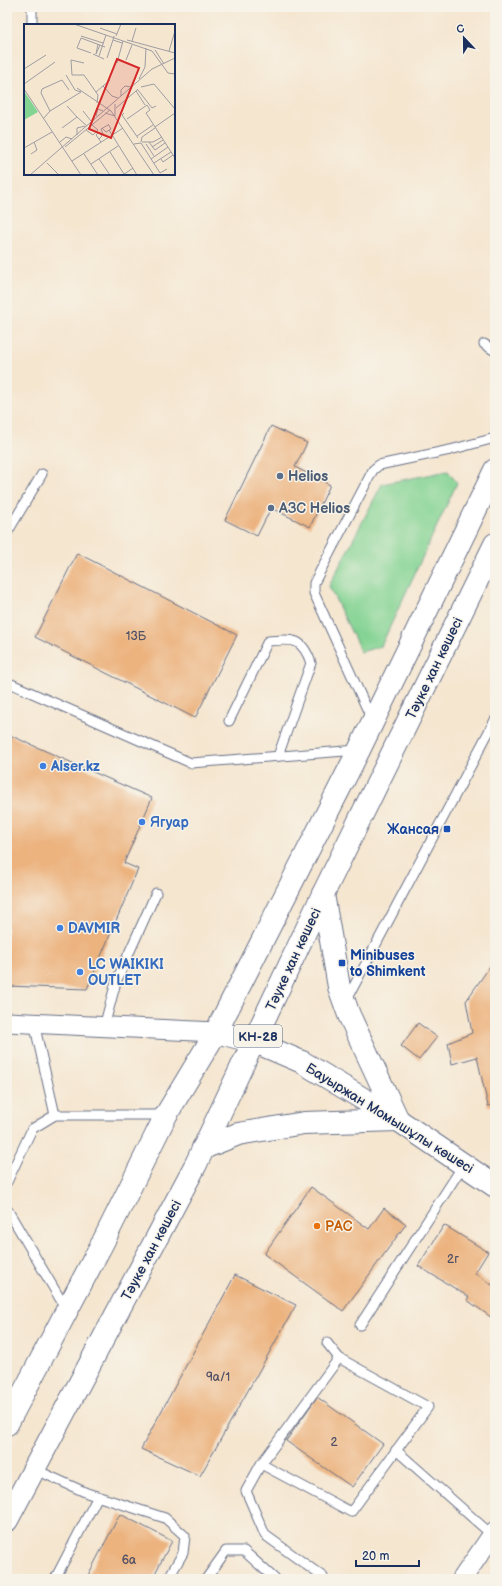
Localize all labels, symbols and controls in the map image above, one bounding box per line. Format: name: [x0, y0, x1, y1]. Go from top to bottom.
north arrow: [444, 18, 484, 58]
text: С: [454, 22, 467, 37]
inset map: [24, 24, 175, 175]
place label: Helios: [288, 468, 328, 485]
marker: Helios: [275, 471, 285, 481]
place label: АЗС Helios: [278, 500, 350, 517]
marker: АЗС Helios: [266, 503, 276, 513]
street label: Тәуке хан көшесі: [402, 614, 467, 722]
house number: 13Б: [126, 629, 147, 644]
place label: Alser.kz: [50, 758, 100, 775]
marker: Alser.kz: [38, 761, 48, 771]
place label: Ягуар: [150, 814, 189, 831]
marker: Ягуар: [137, 817, 147, 827]
place label: Жансая: [387, 821, 439, 838]
marker: Жансая: [442, 824, 452, 834]
street label: Тәуке хан көшесі: [262, 905, 325, 1013]
place label: DAVMIR: [68, 920, 121, 937]
marker: DAVMIR: [55, 923, 65, 933]
place label: Minibuses to Shimkent: [349, 947, 426, 980]
place label: LC WAIKIKI OUTLET: [88, 956, 164, 989]
marker: Minibuses to Shimkent: [337, 958, 347, 968]
marker: LC WAIKIKI OUTLET: [75, 967, 85, 977]
road number: КН-28: [234, 1025, 282, 1047]
street label: Бауыржан Момышұлы көшесі: [303, 1060, 477, 1177]
street label: Тәуке хан көшесі: [118, 1197, 185, 1303]
place label: РАС: [325, 1218, 353, 1235]
marker: РАС: [312, 1221, 322, 1231]
house number: 2г: [447, 1252, 459, 1267]
house number: 9а/1: [206, 1370, 230, 1385]
house number: 2: [330, 1435, 338, 1450]
scale bar: [356, 1542, 419, 1568]
text: 20 m: [362, 1549, 389, 1564]
house number: 6а: [122, 1553, 136, 1568]

